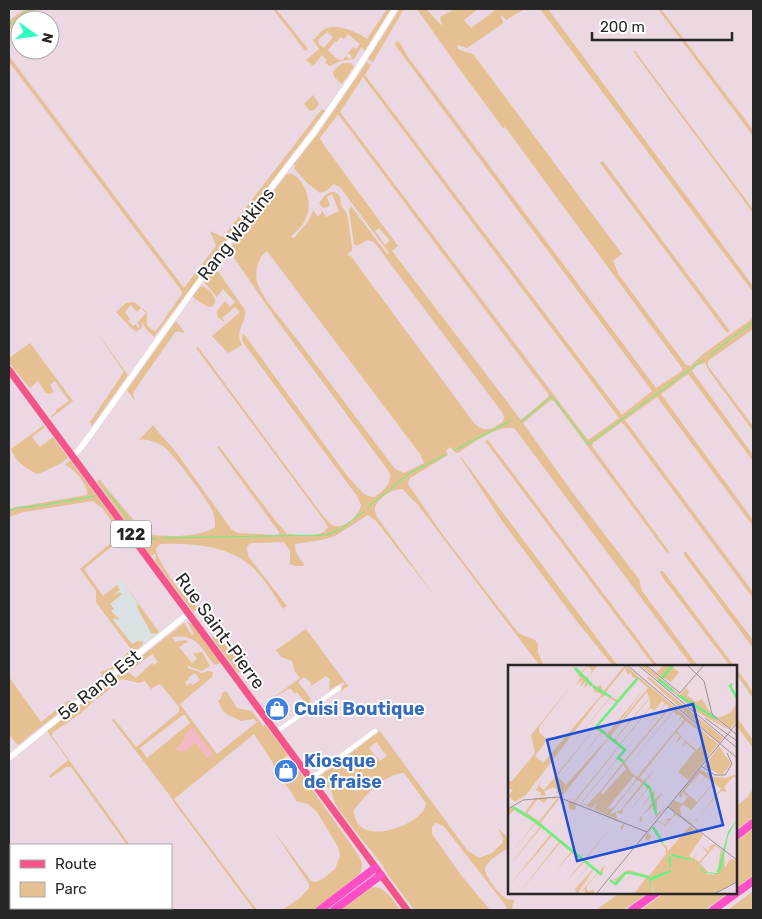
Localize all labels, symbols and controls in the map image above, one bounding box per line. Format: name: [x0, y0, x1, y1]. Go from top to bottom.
north arrow: [10, 10, 60, 60]
scale bar: [592, 10, 732, 42]
text: 200 m: [600, 18, 645, 36]
text: N: [38, 31, 57, 45]
street label: Rang Watkins: [193, 183, 279, 285]
road number: 122: [111, 520, 151, 548]
street label: Rue Saint-Pierre: [170, 569, 270, 693]
street label: 5e Rang Est: [53, 645, 145, 725]
inset map: [508, 665, 737, 894]
shop icon: Cuisi Boutique: [264, 696, 290, 722]
place label: Cuisi Boutique: [294, 698, 425, 720]
place label: Kiosque de fraise: [304, 750, 382, 793]
shop icon: Kiosque de fraise: [273, 758, 299, 784]
legend: [10, 844, 172, 909]
text: Route: [55, 855, 97, 873]
text: Parc: [55, 880, 87, 898]

